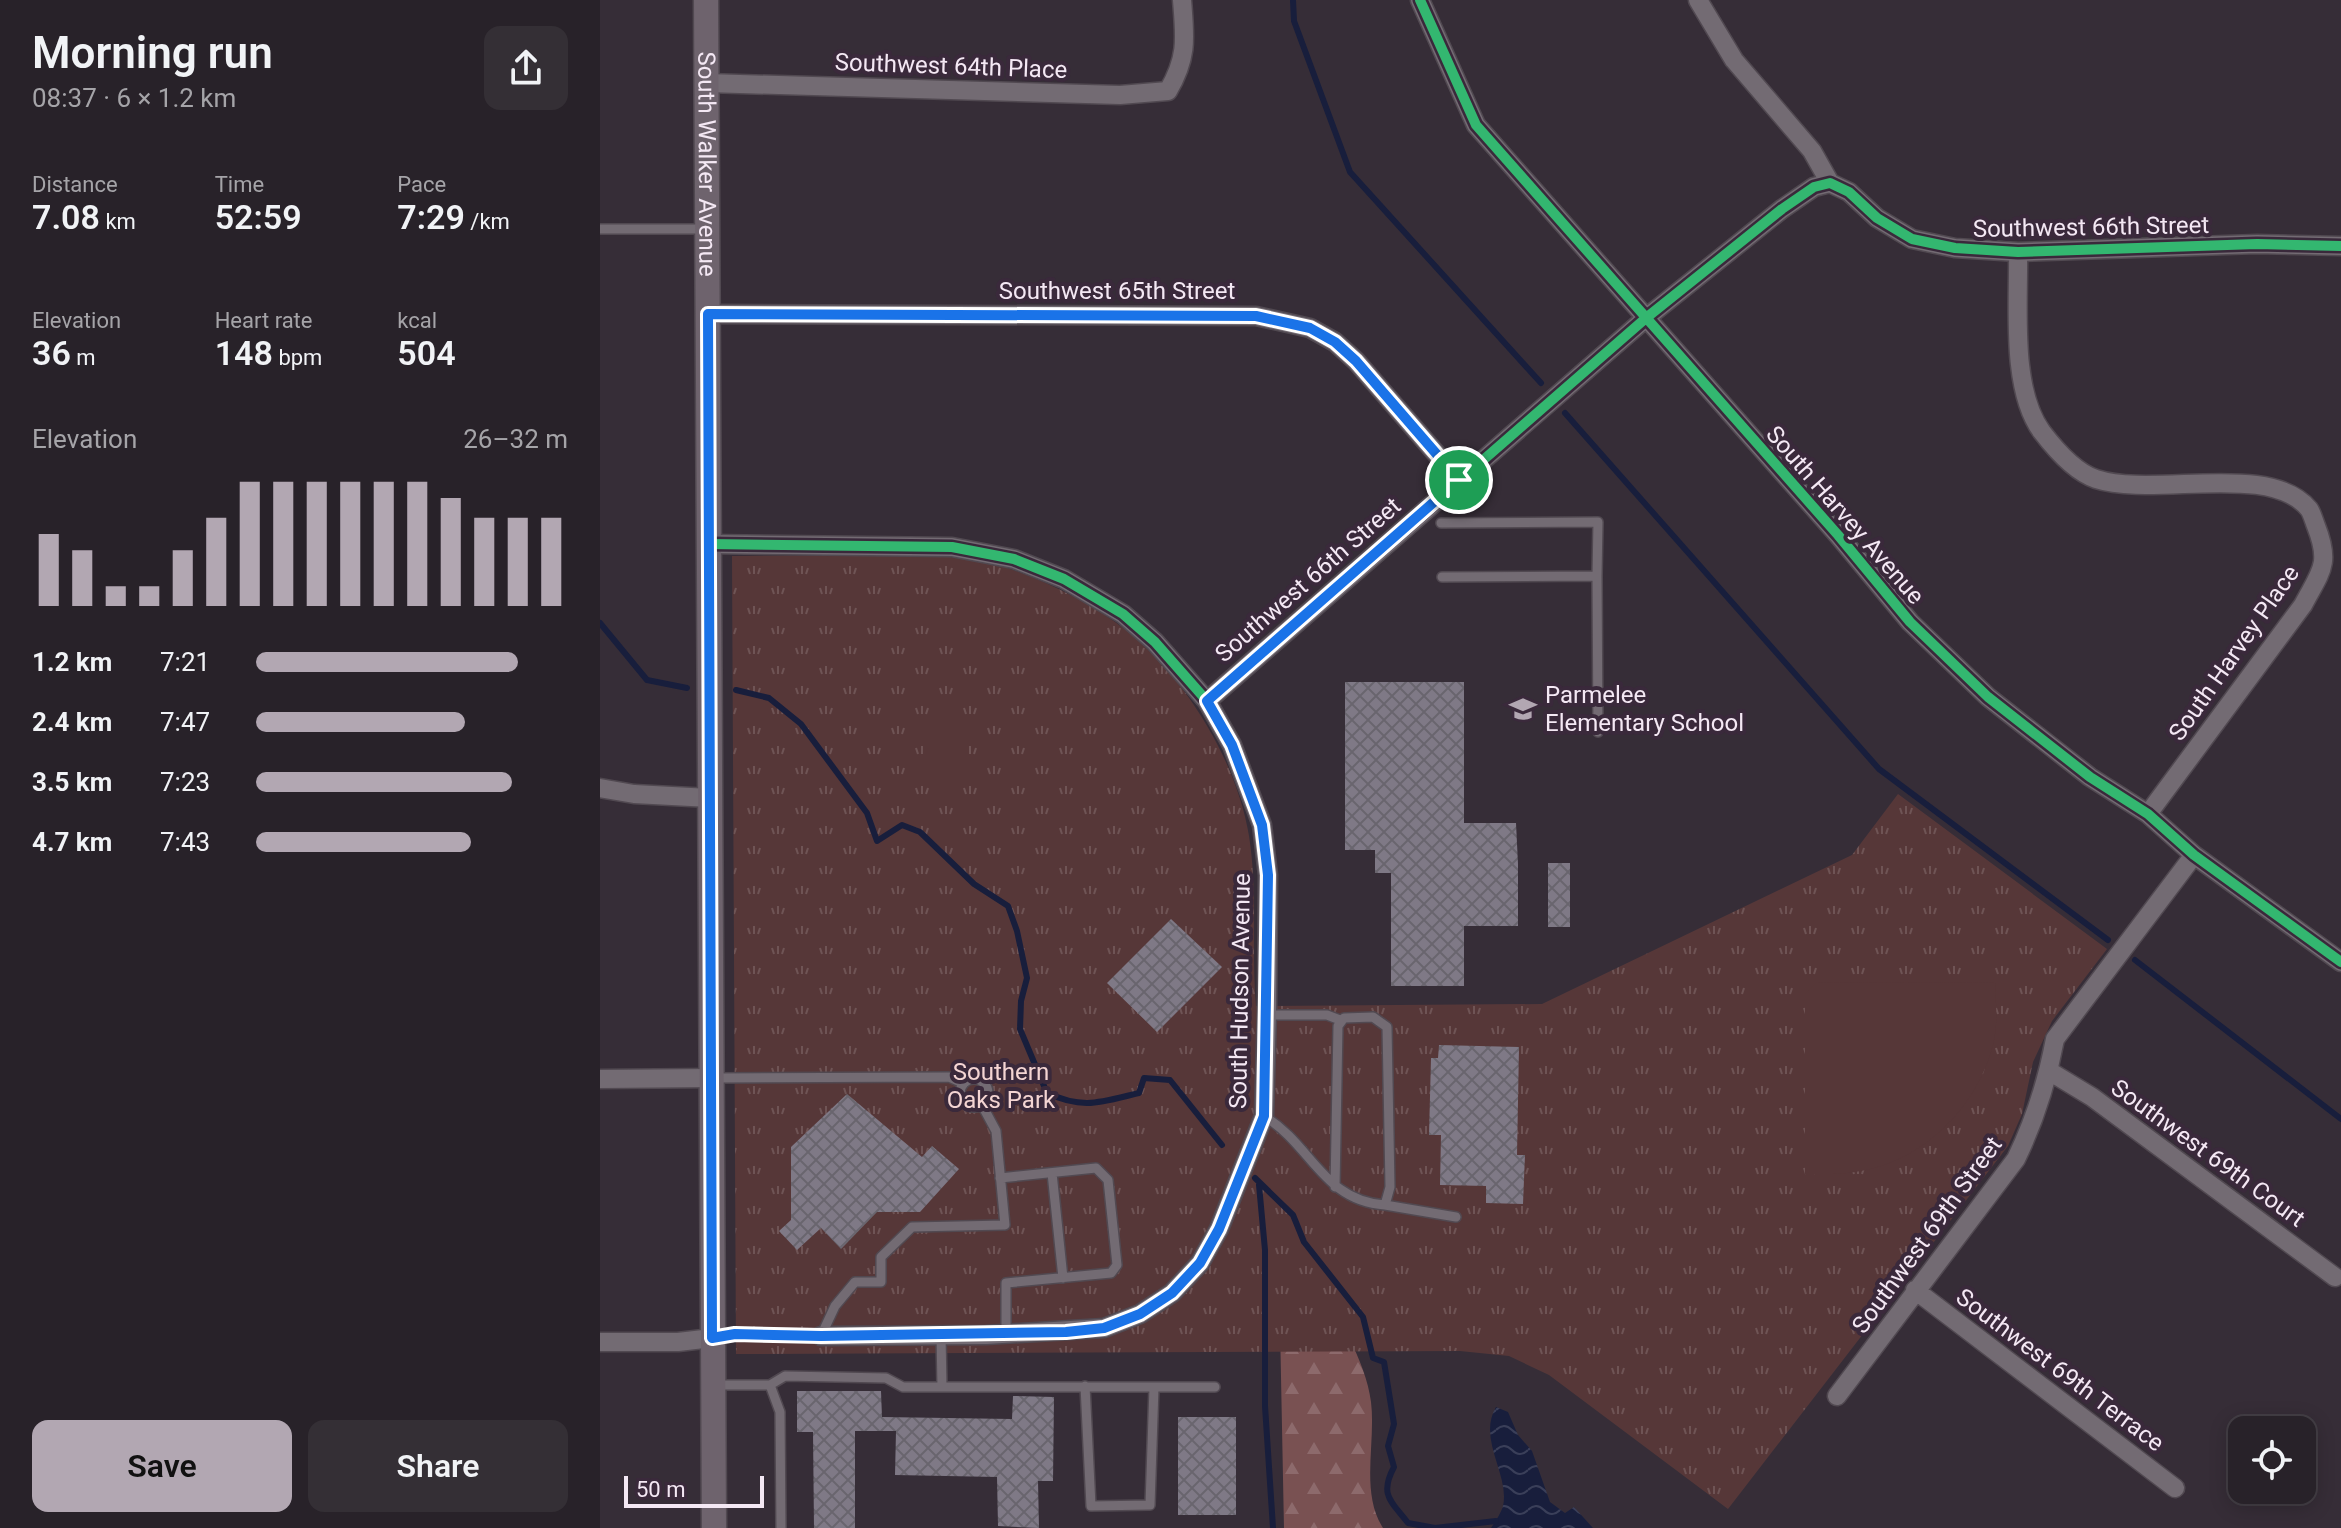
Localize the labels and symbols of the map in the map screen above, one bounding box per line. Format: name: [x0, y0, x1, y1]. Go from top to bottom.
street label: Southwest 64th Place: [834, 48, 1068, 84]
street label: South Walker Avenue: [692, 51, 721, 277]
street label: Southwest 66th Street: [1973, 211, 2210, 243]
street label: Southwest 65th Street: [999, 277, 1235, 305]
street label: South Harvey Avenue: [1760, 420, 1930, 610]
pin: [1425, 446, 1493, 514]
street label: Southwest 66th Street: [1210, 492, 1407, 668]
street label: South Harvey Place: [2163, 560, 2305, 746]
place label: Parmelee Elementary School: [1545, 681, 1744, 737]
school or university icon: Parmelee Elementary School: [1508, 694, 1538, 724]
street label: South Hudson Avenue: [1224, 873, 1256, 1109]
park label: Southern Oaks Park: [947, 1058, 1056, 1114]
street label: Southwest 69th Court: [2106, 1073, 2310, 1233]
street label: Southwest 69th Street: [1846, 1131, 2008, 1339]
street label: Southwest 69th Terrace: [1951, 1283, 2169, 1457]
scale bar: [624, 1472, 764, 1508]

